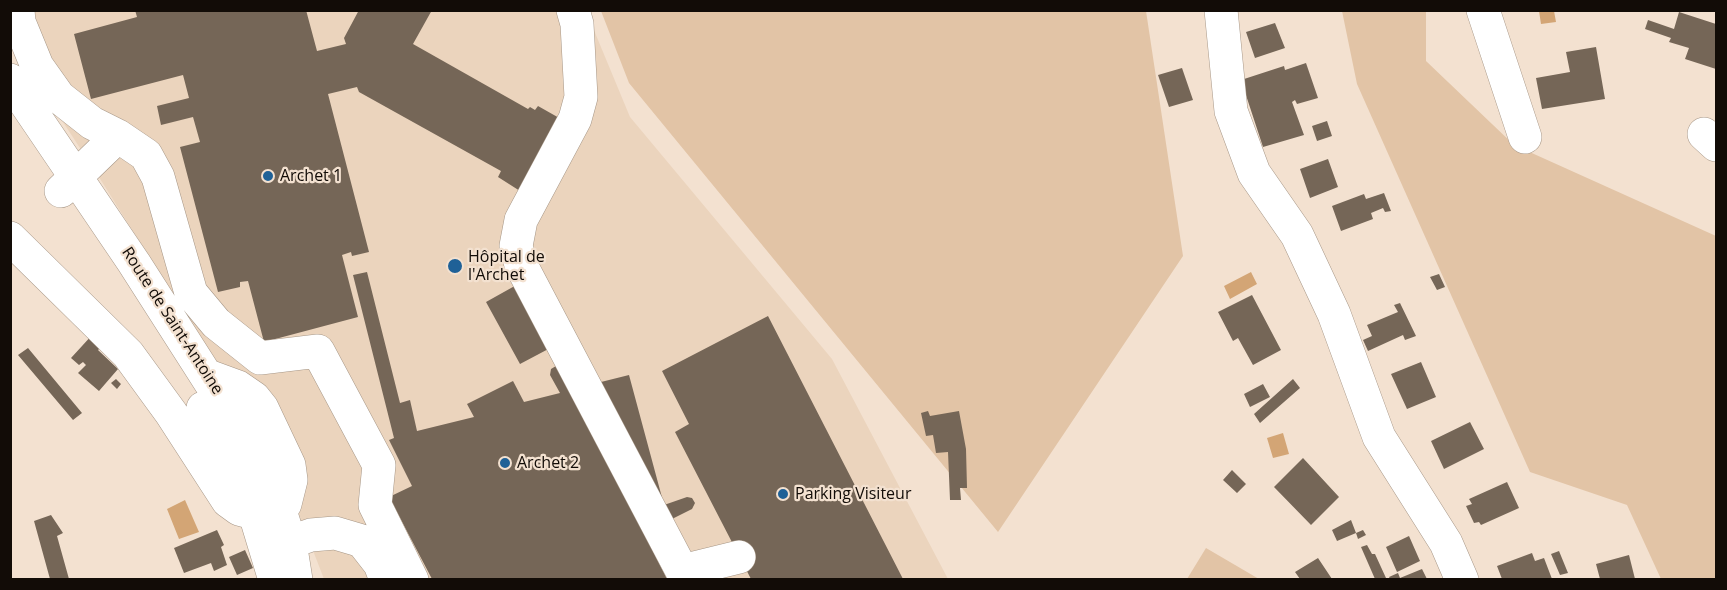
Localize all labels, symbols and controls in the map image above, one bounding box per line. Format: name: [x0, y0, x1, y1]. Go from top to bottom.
place label: Archet 1: [280, 166, 342, 186]
marker: Archet 1: [261, 169, 275, 183]
street label: Route de Saint-Antoine: [117, 244, 227, 398]
place label: Hôpital de l'Archet: [468, 247, 545, 285]
marker: Hôpital de l'Archet: [446, 257, 464, 275]
place label: Archet 2: [517, 453, 579, 473]
marker: Archet 2: [498, 456, 512, 470]
place label: Parking Visiteur: [795, 484, 911, 504]
marker: Parking Visiteur: [776, 487, 790, 501]

